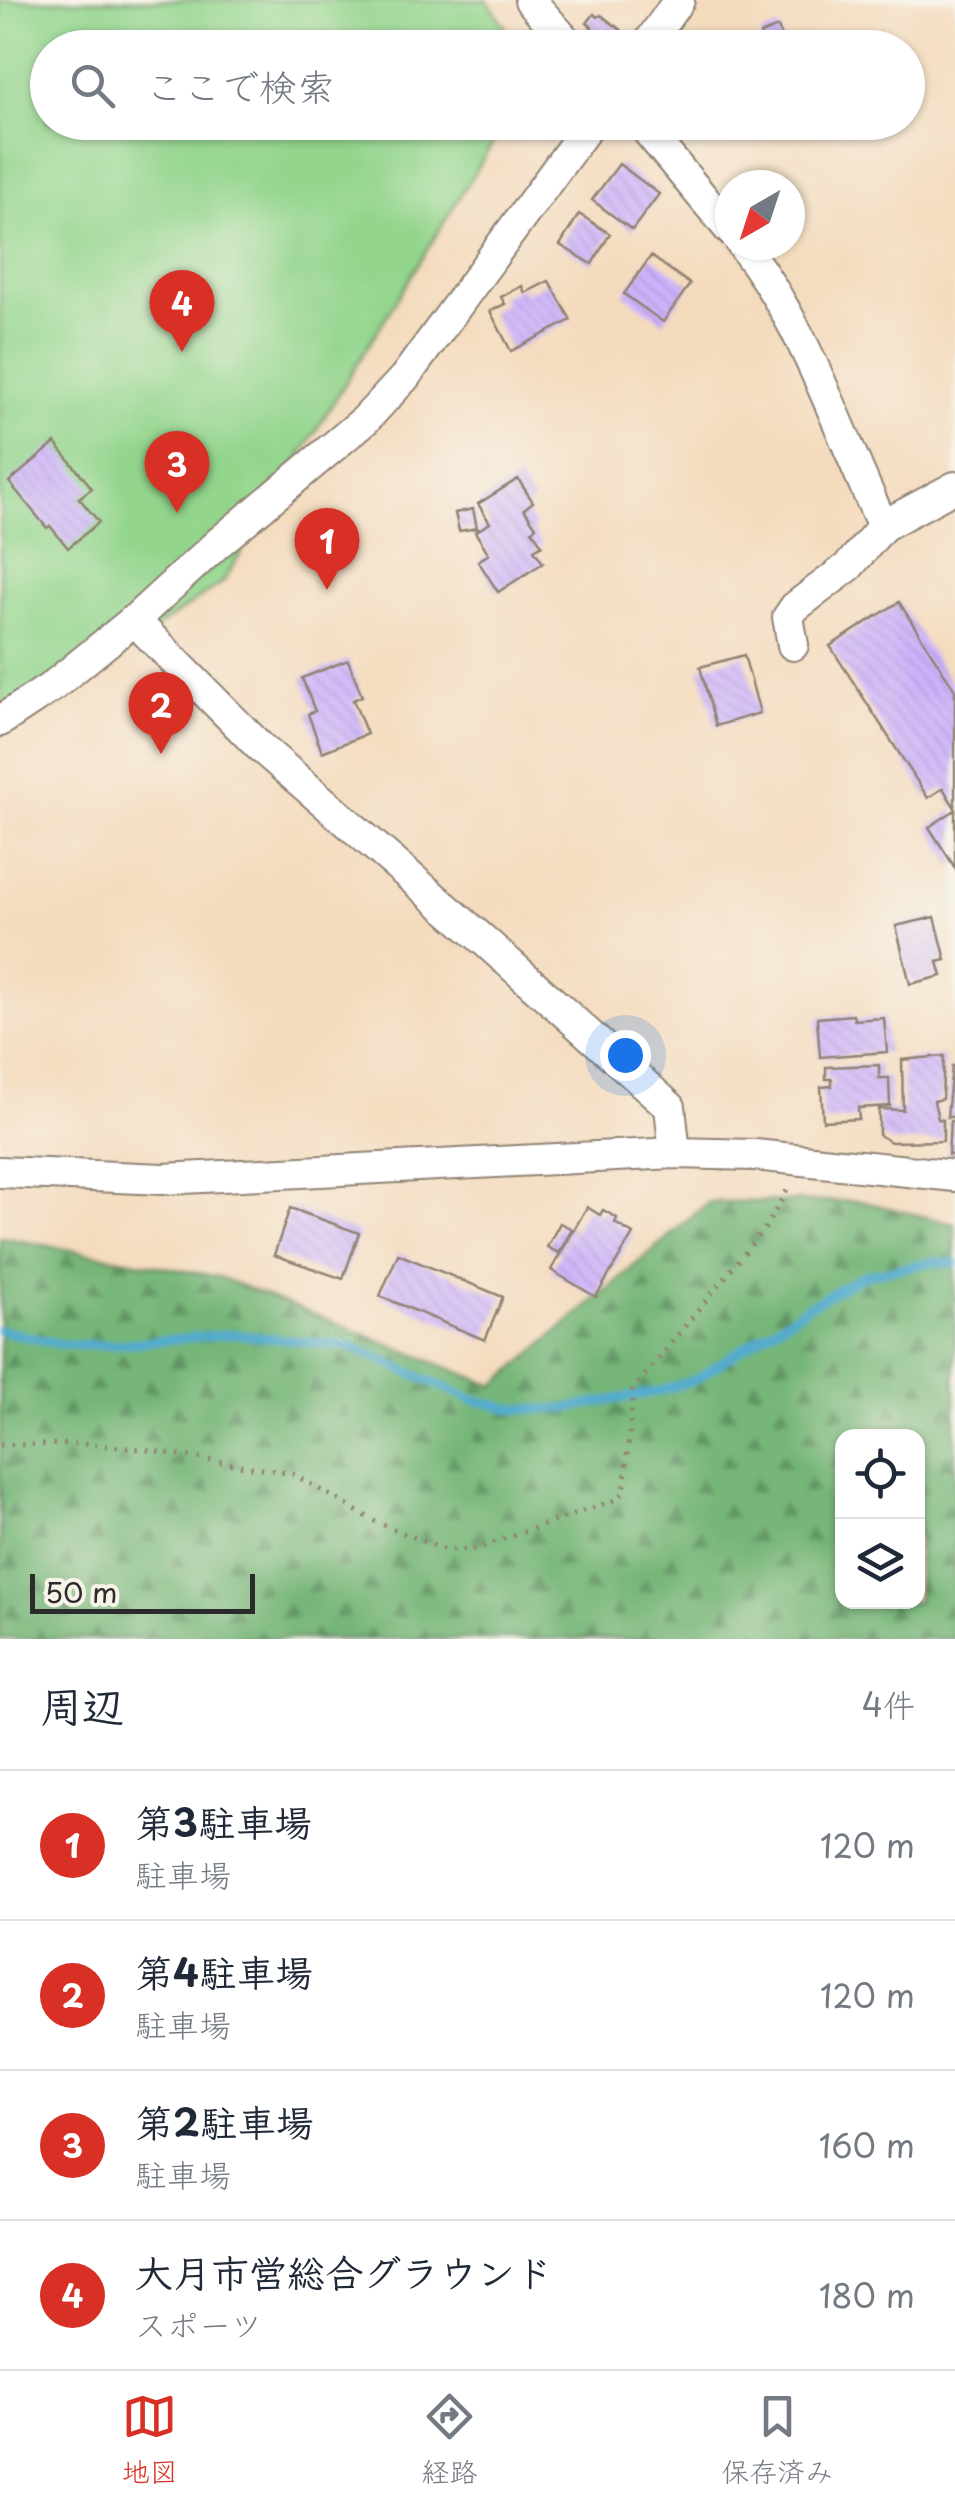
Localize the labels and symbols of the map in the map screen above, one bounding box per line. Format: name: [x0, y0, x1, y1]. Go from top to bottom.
north arrow: [715, 170, 805, 260]
pin: 4: [150, 270, 214, 352]
pin: 3: [144, 430, 210, 513]
pin: 1: [294, 508, 360, 590]
pin: 2: [128, 672, 194, 754]
your location: [600, 1030, 651, 1081]
scale bar: [30, 1569, 255, 1614]

